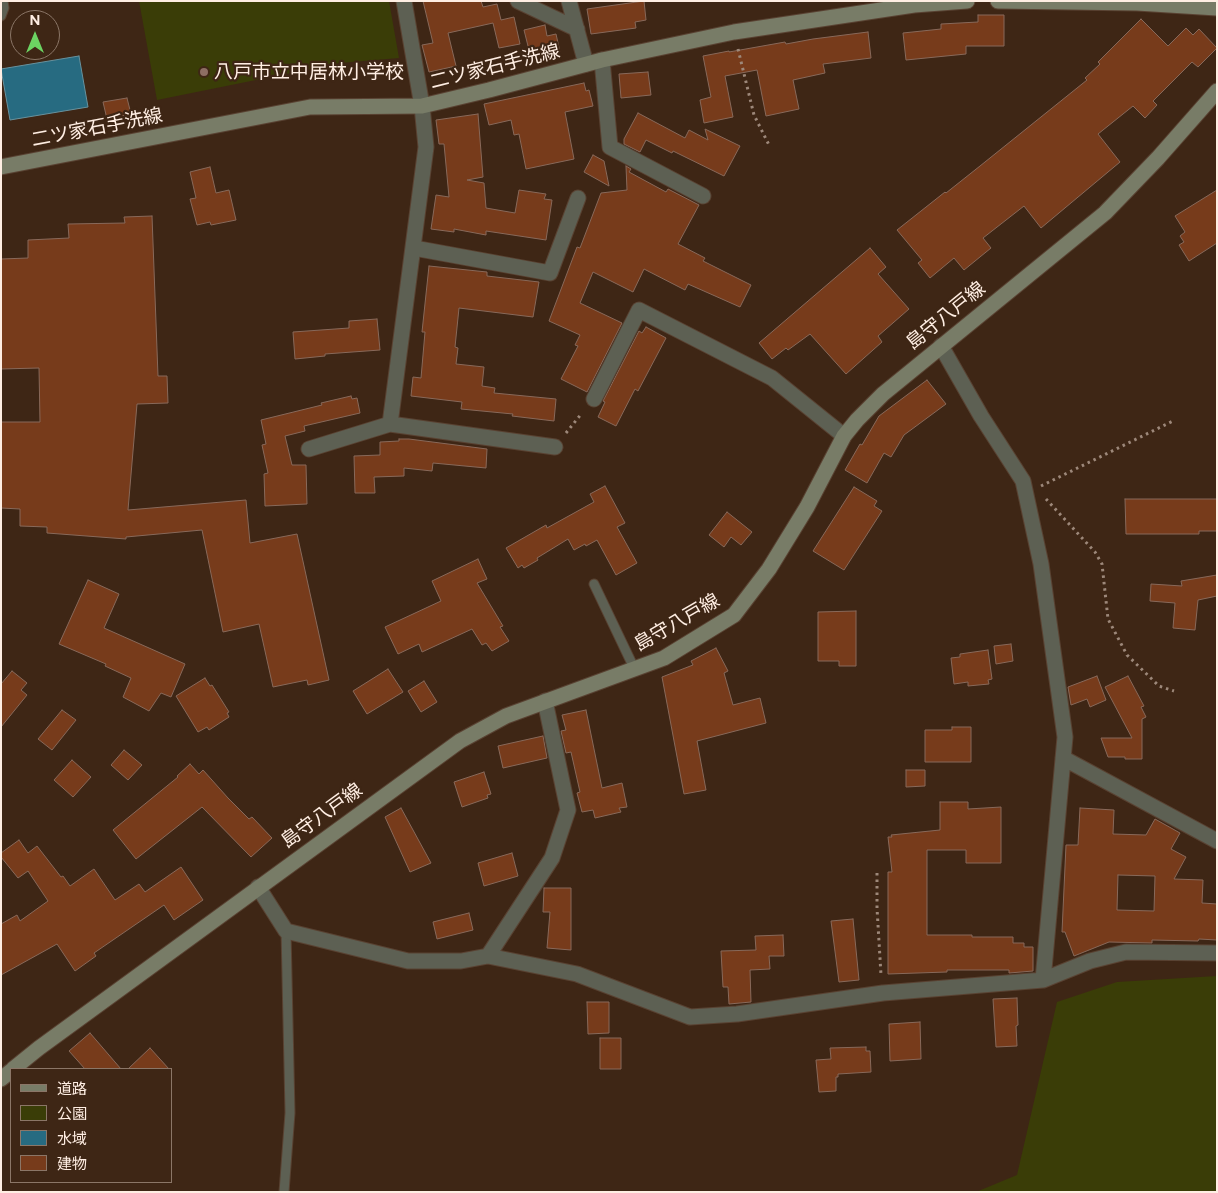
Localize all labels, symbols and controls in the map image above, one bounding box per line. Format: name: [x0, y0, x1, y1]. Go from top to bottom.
north arrow: [10, 10, 60, 60]
text: N: [30, 12, 40, 29]
street label: 二ツ家石手洗線: [428, 40, 562, 94]
place label: 八戸市立中居林小学校: [214, 61, 404, 83]
marker: 八戸市立中居林小学校: [198, 66, 210, 78]
street label: 二ツ家石手洗線: [30, 104, 164, 152]
street label: 島守八戸線: [902, 277, 990, 355]
street label: 島守八戸線: [630, 589, 724, 657]
street label: 島守八戸線: [277, 779, 367, 853]
legend: [10, 1068, 172, 1183]
text: 道路: [57, 1080, 87, 1098]
text: 公園: [57, 1105, 87, 1123]
text: 水域: [57, 1130, 87, 1148]
text: 建物: [57, 1155, 87, 1173]

